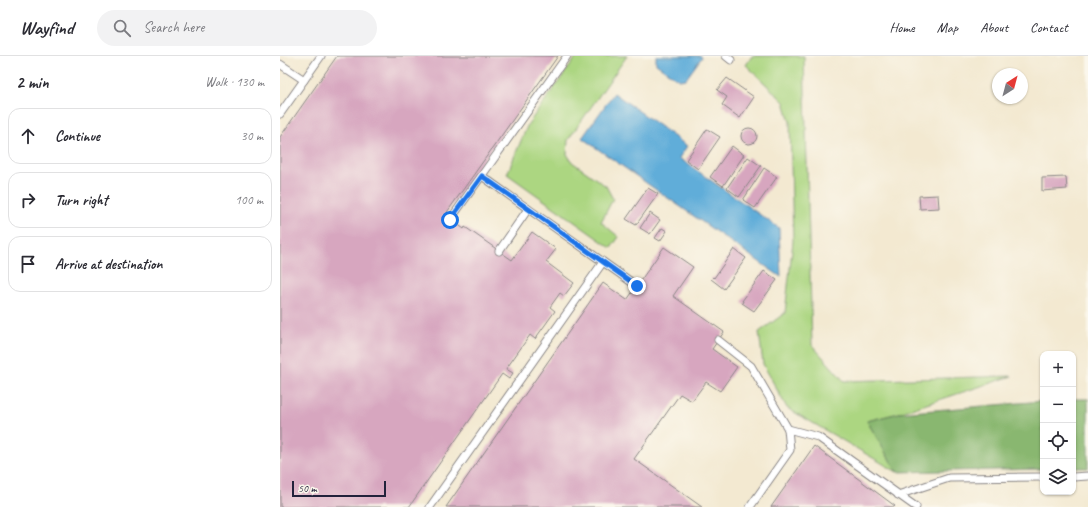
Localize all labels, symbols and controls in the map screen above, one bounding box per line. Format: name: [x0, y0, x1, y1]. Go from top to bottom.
search box: [97, 10, 377, 46]
text: Wayfind: [20, 16, 73, 40]
icon: search: [111, 17, 133, 39]
text: Search here: [143, 18, 204, 37]
text: Home: [889, 19, 915, 36]
text: Map: [937, 19, 958, 36]
text: About: [980, 19, 1008, 36]
text: Contact: [1030, 19, 1068, 36]
north arrow: [992, 68, 1028, 104]
text: 2 min: [16, 72, 49, 93]
text: Walk · 130 m: [205, 74, 264, 90]
icon: ahead: [17, 125, 39, 147]
text: Continue: [55, 127, 100, 146]
text: 30 m: [241, 128, 263, 144]
icon: right: [17, 189, 39, 211]
text: Turn right: [55, 191, 108, 210]
text: 100 m: [235, 192, 263, 208]
route start: [441, 211, 459, 229]
icon: arrive: [17, 253, 39, 275]
text: Arrive at destination: [55, 255, 162, 274]
route end: [628, 277, 646, 295]
map controls: [1040, 351, 1076, 495]
button: +: [1040, 351, 1076, 387]
button: −: [1040, 387, 1076, 423]
button: locate: [1040, 423, 1076, 459]
button: layers: [1040, 459, 1076, 495]
scale bar: [292, 479, 386, 498]
text: 50 m: [298, 481, 317, 495]

